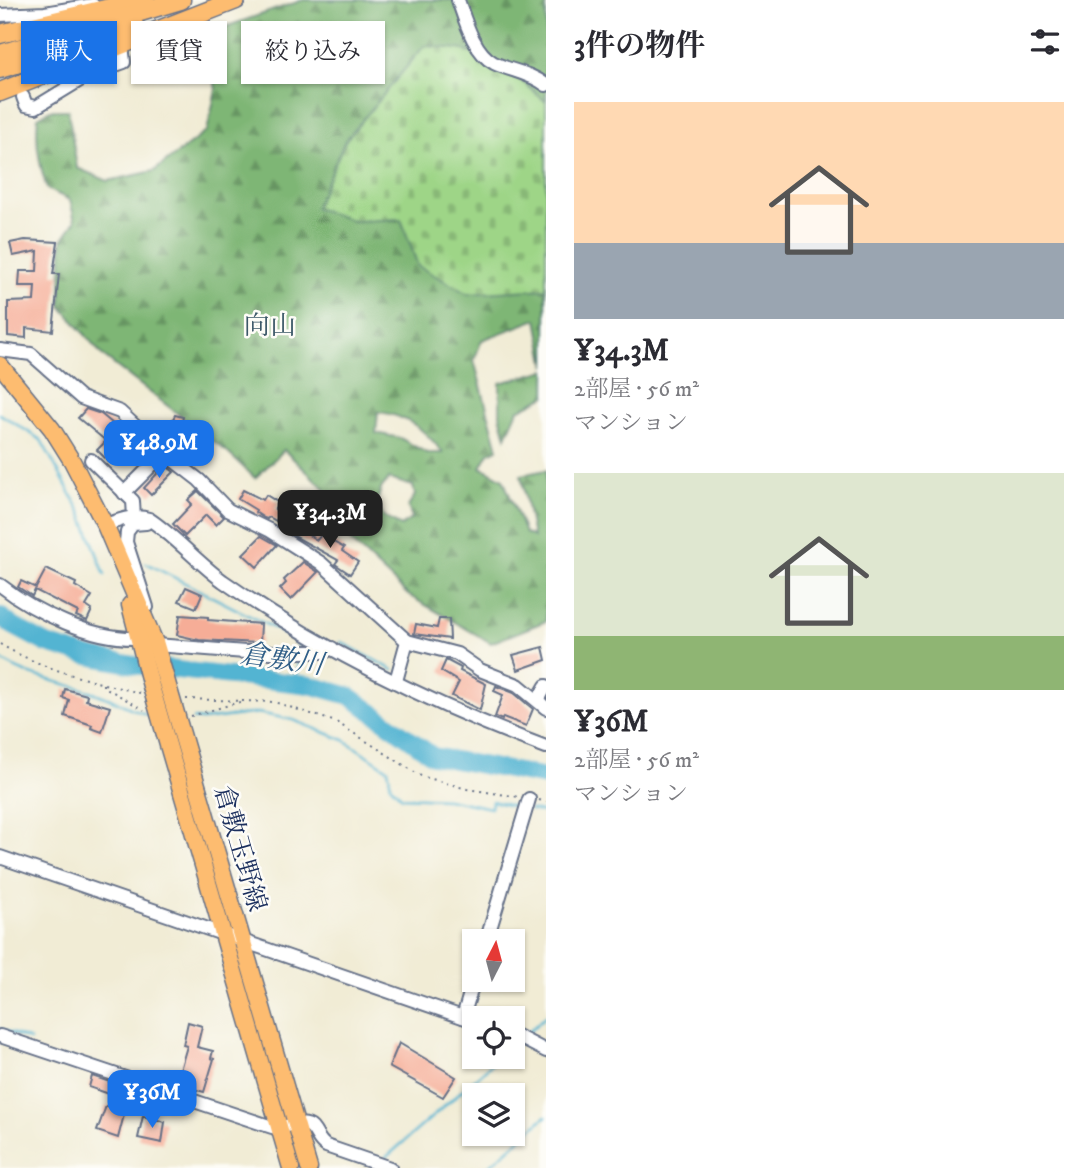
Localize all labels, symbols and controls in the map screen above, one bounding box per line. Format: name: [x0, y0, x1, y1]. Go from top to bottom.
chip: 購入: [21, 21, 117, 84]
chip: 賃貸: [131, 21, 227, 84]
chip: 絞り込み: [241, 21, 385, 84]
icon: filters: [1026, 23, 1064, 61]
text: 3件の物件: [574, 28, 705, 65]
icon: home: [756, 147, 882, 273]
park label: 向山: [244, 310, 296, 343]
text: ¥34.3M: [574, 333, 669, 370]
text: 2部屋 · 56 m²: [574, 375, 699, 404]
text: マンション: [574, 409, 688, 438]
pin: ¥48.9M: [102, 420, 216, 480]
text: ¥48.9M: [120, 428, 198, 457]
pin: ¥34.3M: [273, 490, 387, 550]
text: ¥34.3M: [294, 498, 366, 527]
icon: home: [756, 518, 882, 644]
water label: 倉敷川: [238, 636, 329, 683]
text: ¥36M: [574, 704, 648, 741]
text: 2部屋 · 56 m²: [574, 746, 699, 775]
text: マンション: [574, 780, 688, 809]
street label: 倉敷玉野線: [206, 781, 273, 915]
north arrow: [462, 929, 525, 992]
map controls: [462, 929, 525, 1146]
button: locate: [462, 1006, 525, 1069]
pin: ¥36M: [111, 1070, 193, 1130]
text: ¥36M: [123, 1078, 181, 1107]
button: layers: [462, 1083, 525, 1146]

